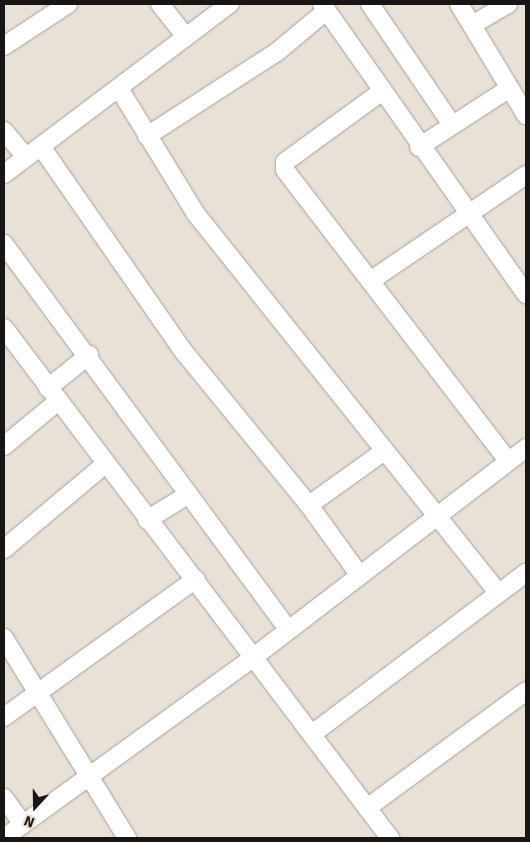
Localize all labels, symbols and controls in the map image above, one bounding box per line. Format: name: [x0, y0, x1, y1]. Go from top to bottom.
north arrow: [10, 782, 60, 832]
text: N: [22, 812, 37, 831]

